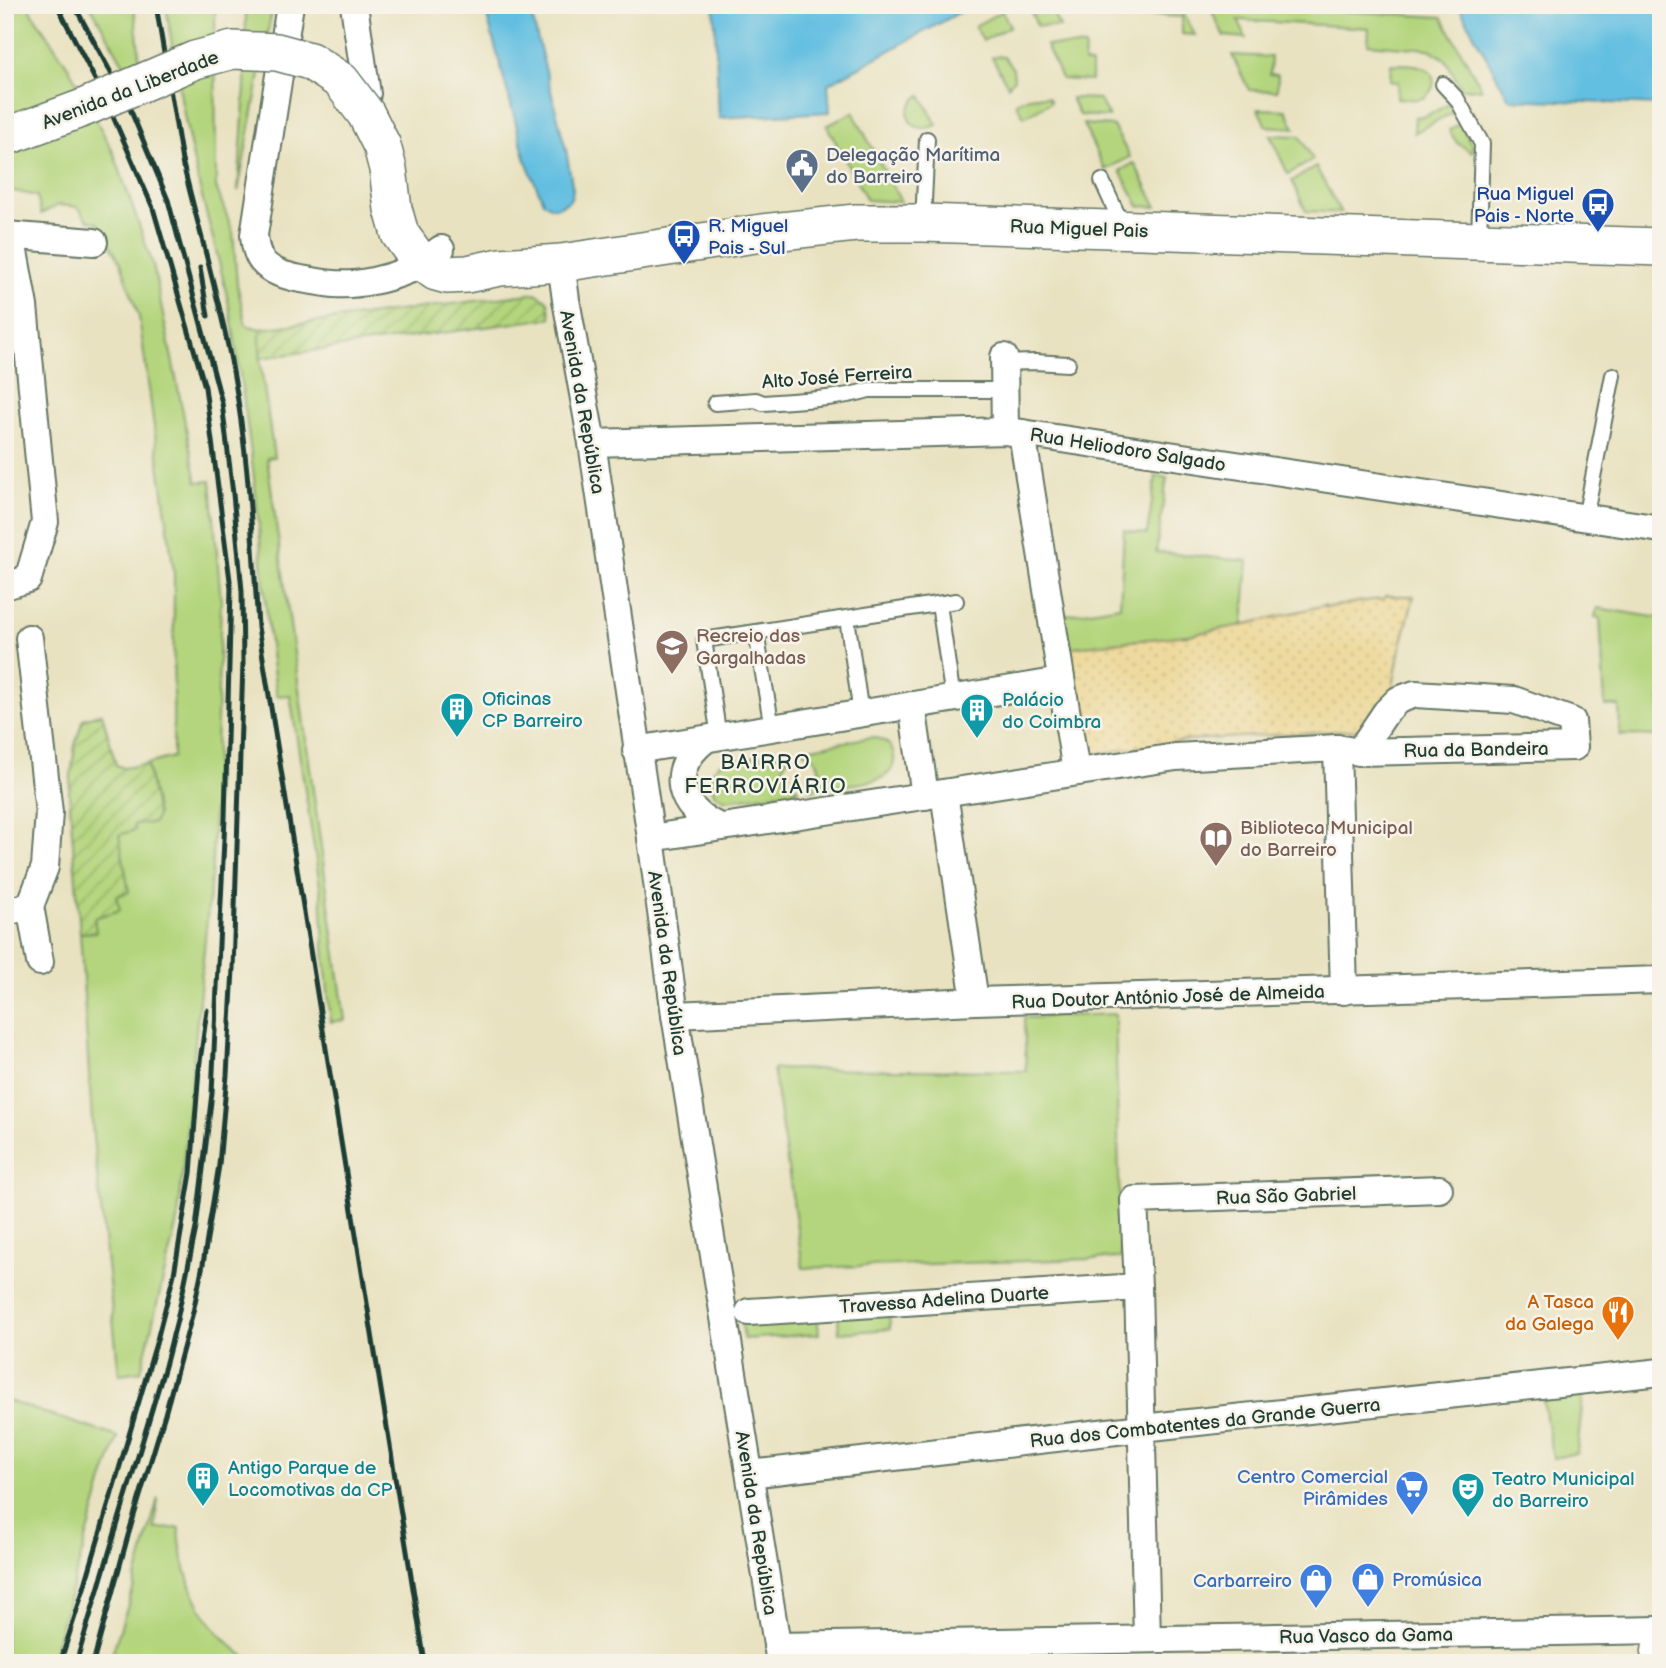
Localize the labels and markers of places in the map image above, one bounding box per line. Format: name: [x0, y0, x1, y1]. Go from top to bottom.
place label: Delegação Marítima do Barreiro: [826, 144, 1000, 189]
public building icon: Delegação Marítima do Barreiro: [783, 146, 821, 195]
place label: Rua Miguel Pais - Norte: [1474, 183, 1574, 228]
bus stop icon: Rua Miguel Pais - Norte: [1579, 185, 1617, 234]
place label: R. Miguel Pais - Sul: [708, 215, 788, 260]
bus stop icon: R. Miguel Pais - Sul: [665, 217, 703, 266]
place label: Recreio das Gargalhadas: [696, 625, 806, 670]
school or university icon: Recreio das Gargalhadas: [653, 627, 691, 676]
place label: Oficinas CP Barreiro: [482, 688, 583, 733]
place label: Palácio do Coimbra: [1002, 689, 1101, 734]
building icon: Oficinas CP Barreiro: [438, 690, 476, 739]
building icon: Palácio do Coimbra: [958, 691, 996, 740]
place label: Biblioteca Municipal do Barreiro: [1240, 817, 1413, 862]
library icon: Biblioteca Municipal do Barreiro: [1197, 819, 1235, 868]
place label: A Tasca da Galega: [1505, 1291, 1594, 1336]
restaurant icon: A Tasca da Galega: [1599, 1293, 1637, 1342]
place label: Antigo Parque de Locomotivas da CP: [228, 1457, 392, 1502]
building icon: Antigo Parque de Locomotivas da CP: [184, 1459, 222, 1508]
place label: Centro Comercial Pirâmides: [1237, 1466, 1388, 1511]
supermarket icon: Centro Comercial Pirâmides: [1393, 1468, 1431, 1517]
place label: Teatro Municipal do Barreiro: [1492, 1468, 1634, 1513]
theatre icon: Teatro Municipal do Barreiro: [1449, 1470, 1487, 1519]
shop icon: Promúsica: [1349, 1560, 1387, 1609]
shop icon: Carbarreiro: [1297, 1561, 1335, 1610]
place label: Promúsica: [1392, 1569, 1482, 1592]
place label: Carbarreiro: [1193, 1570, 1292, 1593]

